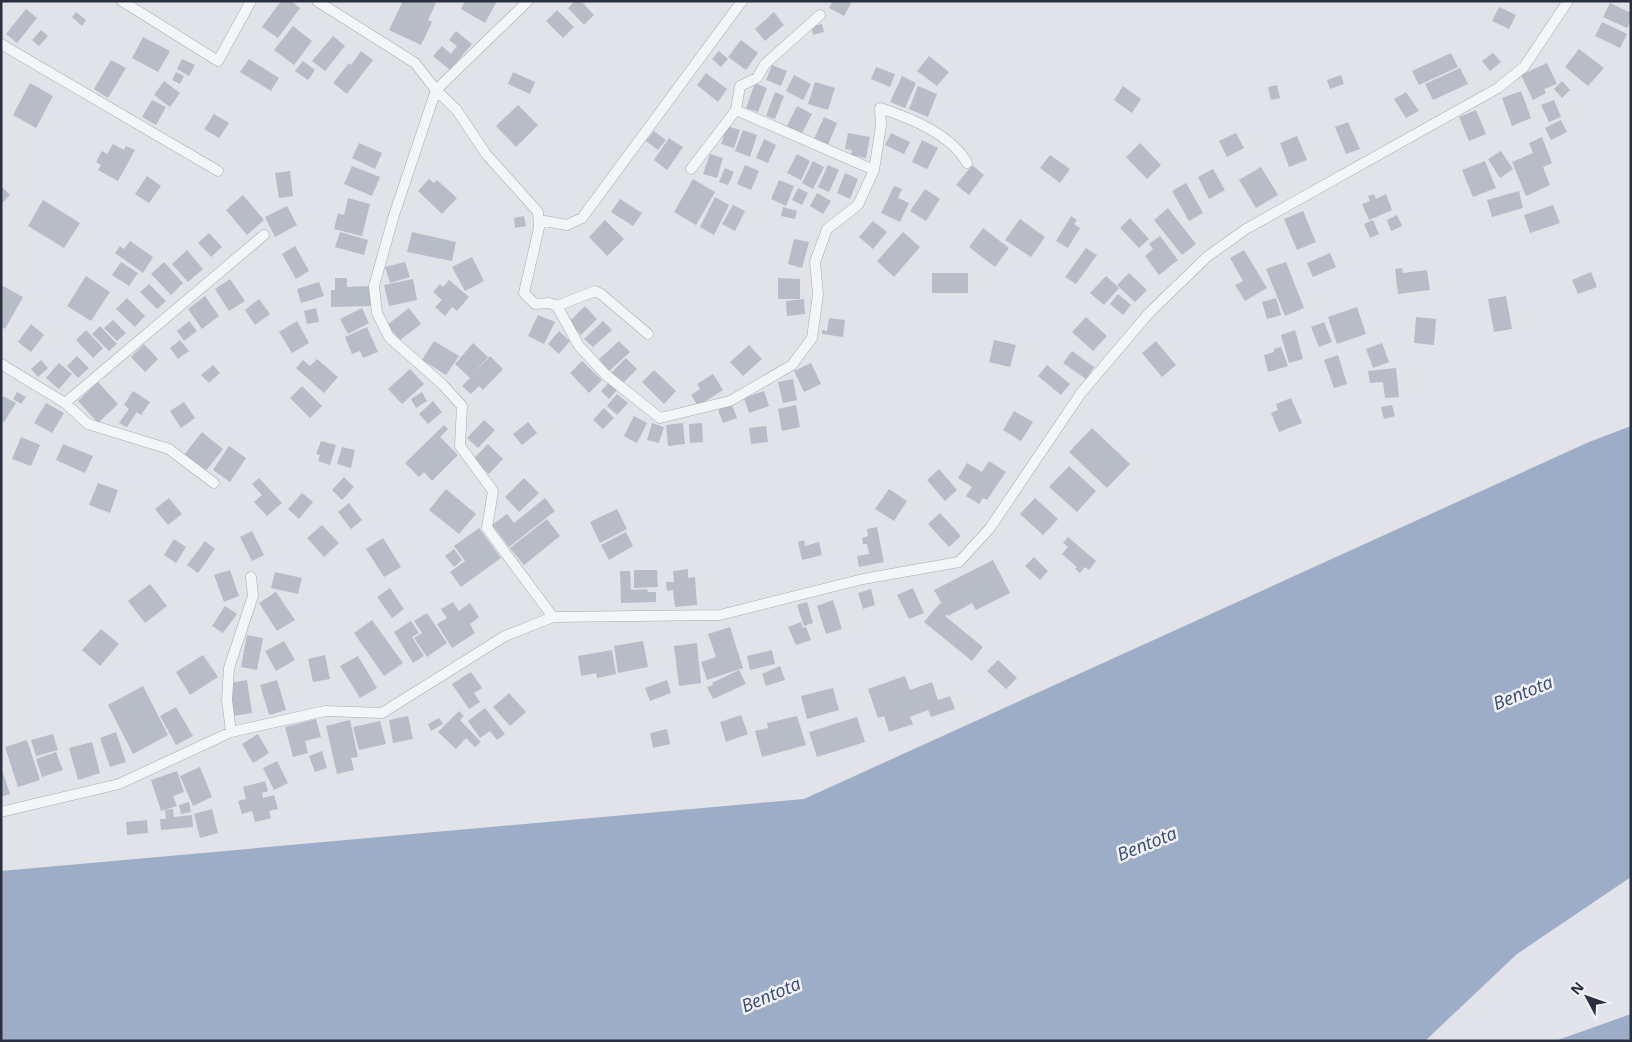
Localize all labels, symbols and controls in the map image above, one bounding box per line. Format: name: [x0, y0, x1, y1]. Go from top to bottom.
water label: Bentota: [1489, 669, 1556, 715]
water label: Bentota: [1113, 820, 1180, 866]
water label: Bentota: [737, 971, 804, 1017]
north arrow: [1562, 972, 1612, 1022]
text: N: [1566, 978, 1588, 999]

